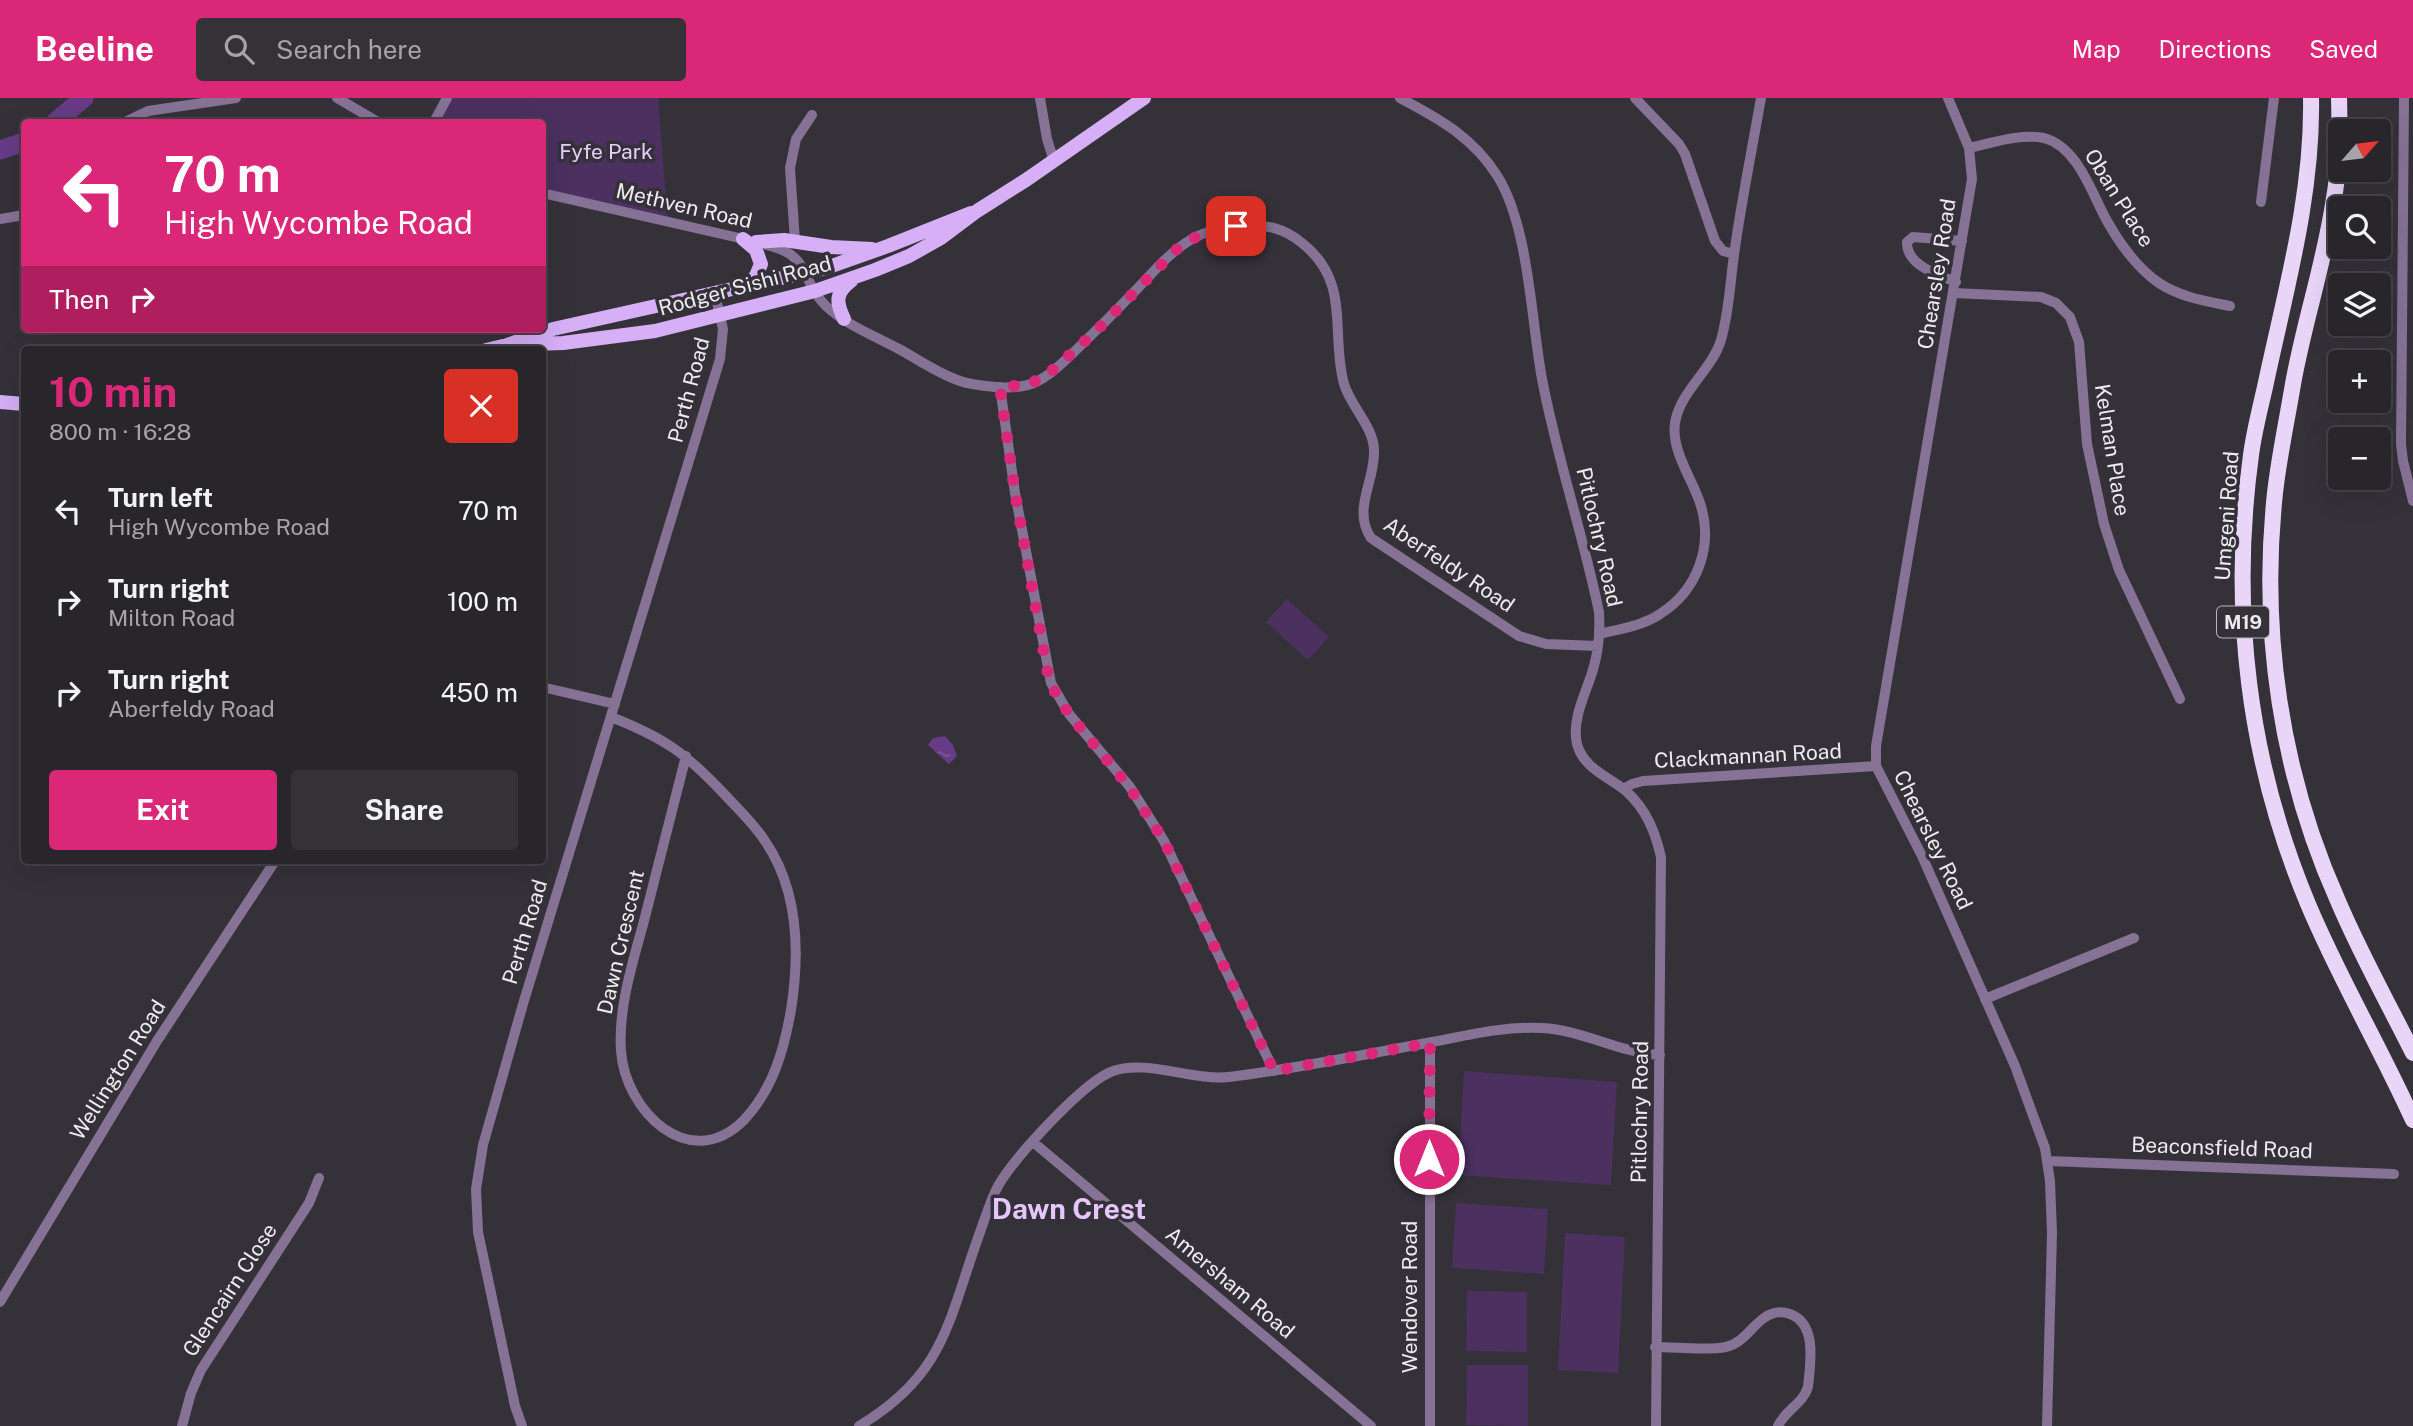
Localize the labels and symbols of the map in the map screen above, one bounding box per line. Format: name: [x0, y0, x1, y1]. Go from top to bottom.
north arrow: [2328, 119, 2390, 182]
park label: Fyfe Park: [559, 139, 653, 164]
street label: Oban Place: [2079, 144, 2159, 251]
street label: Methven Road: [614, 178, 755, 233]
pin: [1206, 196, 1266, 256]
street label: Chearsley Road: [1912, 197, 1961, 351]
street label: Rodger Sishi Road: [656, 250, 834, 321]
street label: Perth Road: [662, 334, 715, 445]
street label: Kelman Place: [2090, 382, 2135, 518]
street label: Umgeni Road: [2210, 450, 2243, 582]
street label: Pitlochry Road: [1571, 465, 1628, 609]
street label: Aberfeldy Road: [1379, 512, 1519, 617]
road number: M19: [2217, 607, 2269, 638]
street label: Clackmannan Road: [1653, 738, 1842, 773]
street label: Chearsley Road: [1889, 766, 1978, 914]
street label: Dawn Crescent: [592, 867, 649, 1017]
street label: Perth Road: [497, 877, 552, 987]
street label: Wellington Road: [64, 995, 171, 1144]
street label: Pitlochry Road: [1626, 1041, 1653, 1183]
position arrow: [1392, 1122, 1466, 1196]
street label: Beaconsfield Road: [2131, 1132, 2313, 1163]
district label: Dawn Crest: [992, 1192, 1146, 1225]
street label: Glencairn Close: [177, 1219, 282, 1361]
street label: Amersham Road: [1161, 1221, 1300, 1344]
street label: Wendover Road: [1397, 1221, 1422, 1373]

